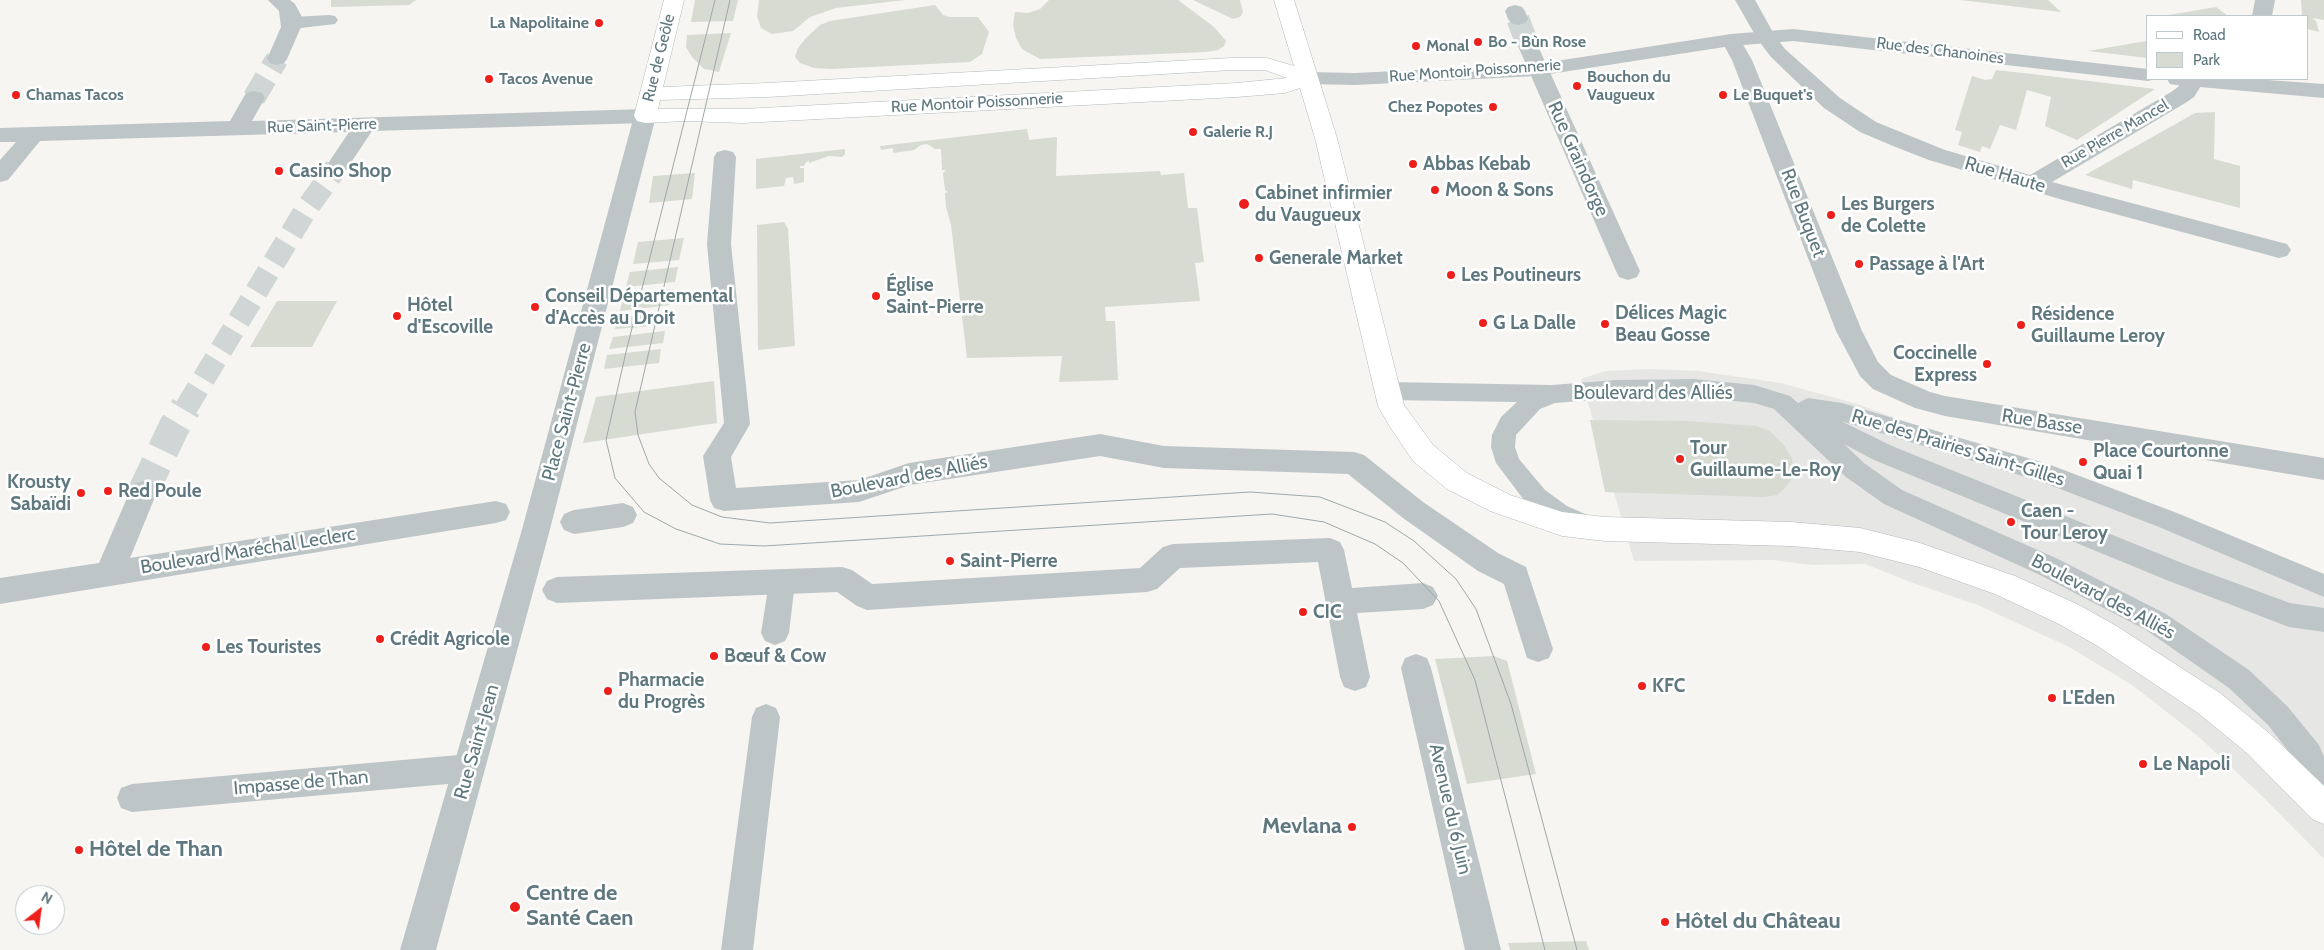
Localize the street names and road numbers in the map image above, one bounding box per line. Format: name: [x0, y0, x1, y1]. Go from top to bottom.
street label: Rue de Geôle: [639, 12, 679, 104]
street label: Rue des Chanoines: [1875, 34, 2005, 68]
street label: Rue Montoir Poissonnerie: [1388, 55, 1562, 87]
street label: Rue Montoir Poissonnerie: [891, 89, 1063, 117]
street label: Rue Pierre Mancel: [2058, 96, 2172, 172]
street label: Rue Graindorge: [1542, 98, 1614, 220]
street label: Rue Saint-Pierre: [267, 114, 377, 138]
street label: Rue Haute: [1962, 152, 2048, 198]
street label: Rue Buquet: [1776, 165, 1830, 261]
street label: Place Saint-Pierre: [538, 340, 596, 484]
street label: Boulevard des Alliés: [1573, 382, 1733, 404]
street label: Rue Basse: [2000, 404, 2084, 440]
street label: Rue des Prairies Saint-Gilles: [1849, 405, 2067, 491]
street label: Boulevard des Alliés: [829, 451, 989, 503]
street label: Boulevard Maréchal Leclerc: [139, 523, 357, 579]
street label: Boulevard des Alliés: [2027, 550, 2179, 644]
street label: Rue Saint-Jean: [450, 682, 504, 802]
street label: Avenue du 6 Juin: [1424, 741, 1476, 877]
street label: Impasse de Than: [233, 766, 369, 800]

